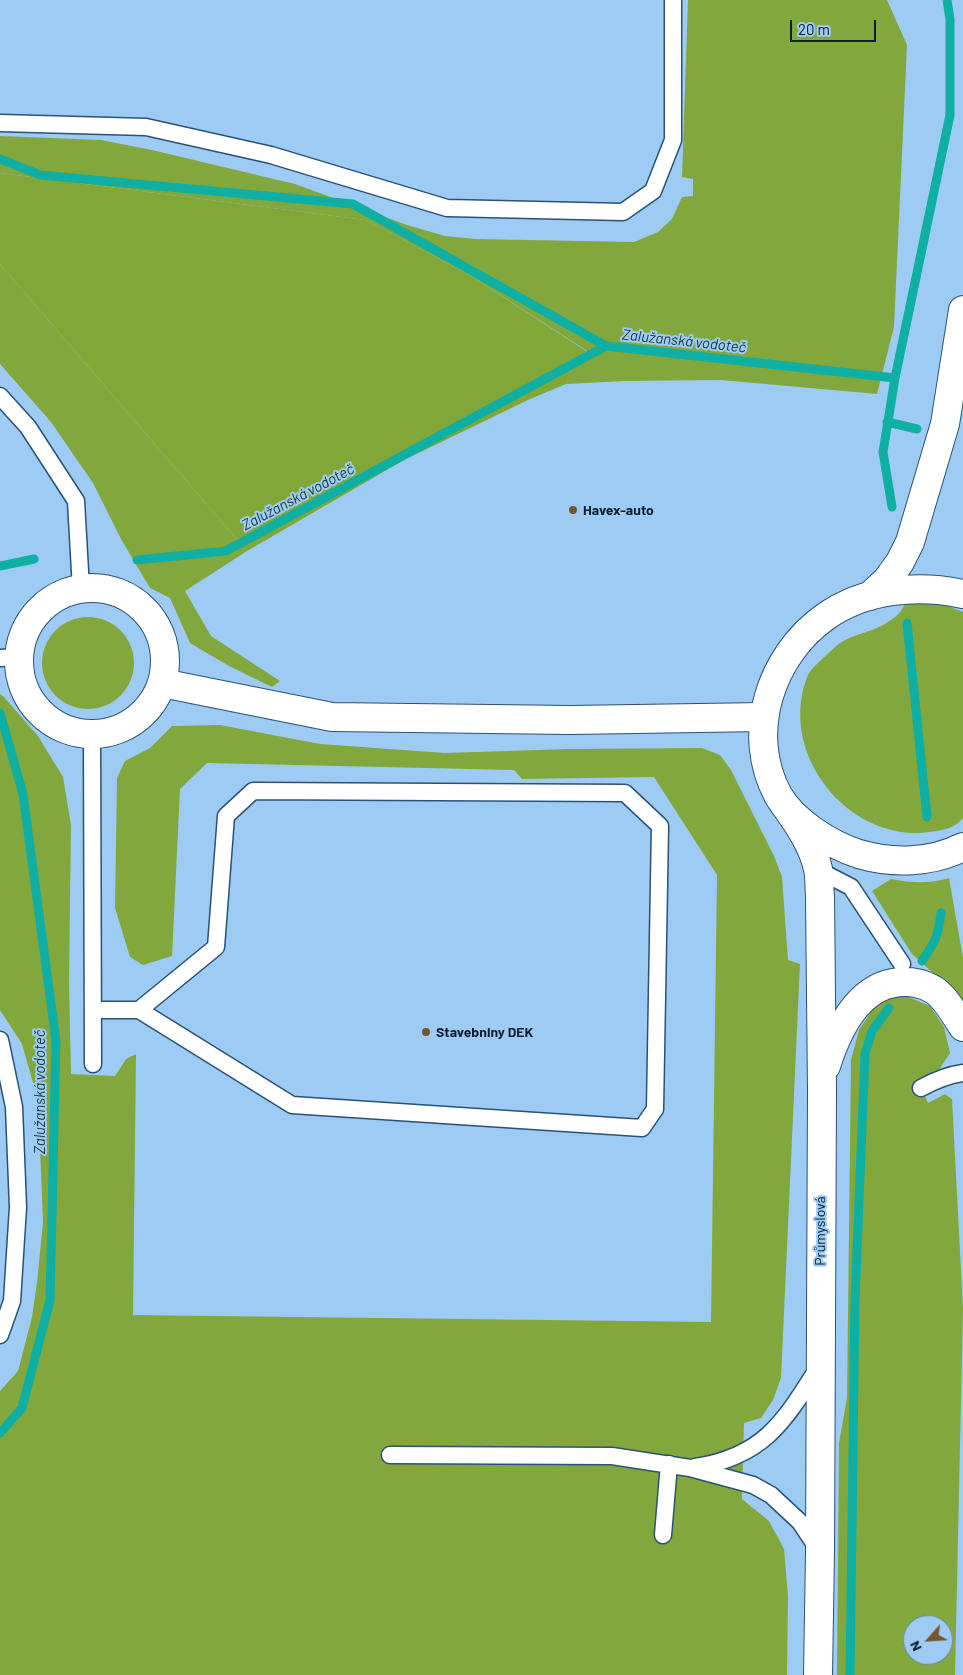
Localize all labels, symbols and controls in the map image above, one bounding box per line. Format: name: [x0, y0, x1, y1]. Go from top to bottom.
scale bar: [793, 10, 879, 42]
text: 20 m: [798, 20, 830, 38]
water label: Zalužanská vodoteč: [621, 326, 747, 356]
water label: Zalužanská vodoteč: [239, 460, 357, 534]
place label: Havex-auto: [583, 502, 654, 518]
marker: Havex-auto: [567, 504, 579, 516]
place label: Stavebniny DEK: [436, 1024, 533, 1040]
marker: Stavebniny DEK: [420, 1026, 432, 1038]
water label: Zalužanská vodoteč: [31, 1030, 49, 1154]
street label: Průmyslová: [812, 1196, 828, 1266]
north arrow: [903, 1615, 953, 1665]
text: N: [905, 1638, 925, 1654]

